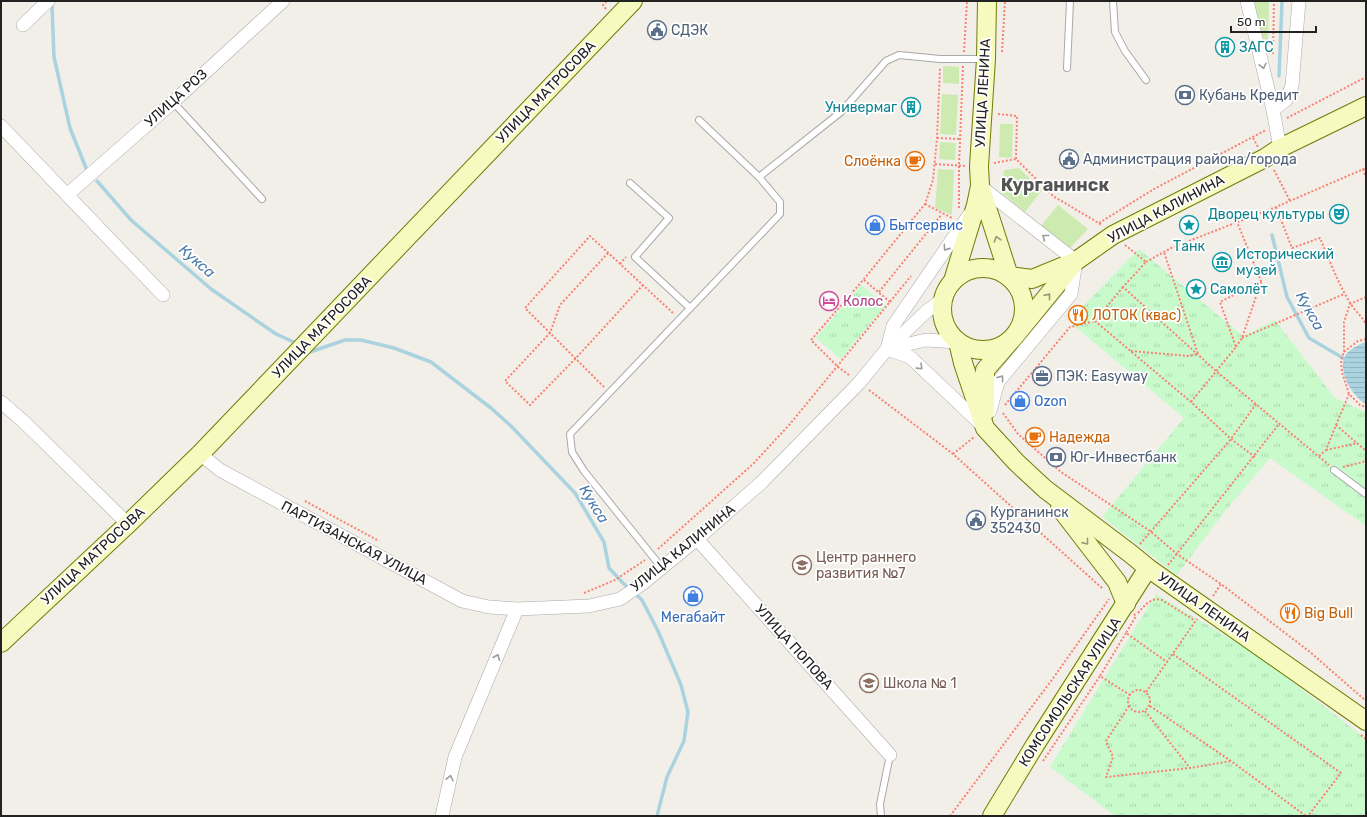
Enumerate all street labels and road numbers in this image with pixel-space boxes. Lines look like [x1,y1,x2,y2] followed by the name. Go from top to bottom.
[493,37,600,147] street label: УЛИЦА МАТРОСОВА
[972,37,994,148] street label: УЛИЦА ЛЕНИНА
[141,65,211,131] street label: УЛИЦА РОЗ
[1105,171,1228,247] street label: УЛИЦА КАЛИНИНА
[269,272,376,382] street label: УЛИЦА МАТРОСОВА
[278,497,430,589] street label: ПАРТИЗАНСКАЯ УЛИЦА
[627,500,739,595] street label: УЛИЦА КАЛИНИНА
[38,503,149,609] street label: УЛИЦА МАТРОСОВА
[1154,569,1254,646] street label: УЛИЦА ЛЕНИНА
[751,601,837,694] street label: УЛИЦА ПОПОВА
[1015,614,1125,770] street label: КОМСОМОЛЬСКАЯ УЛИЦА

